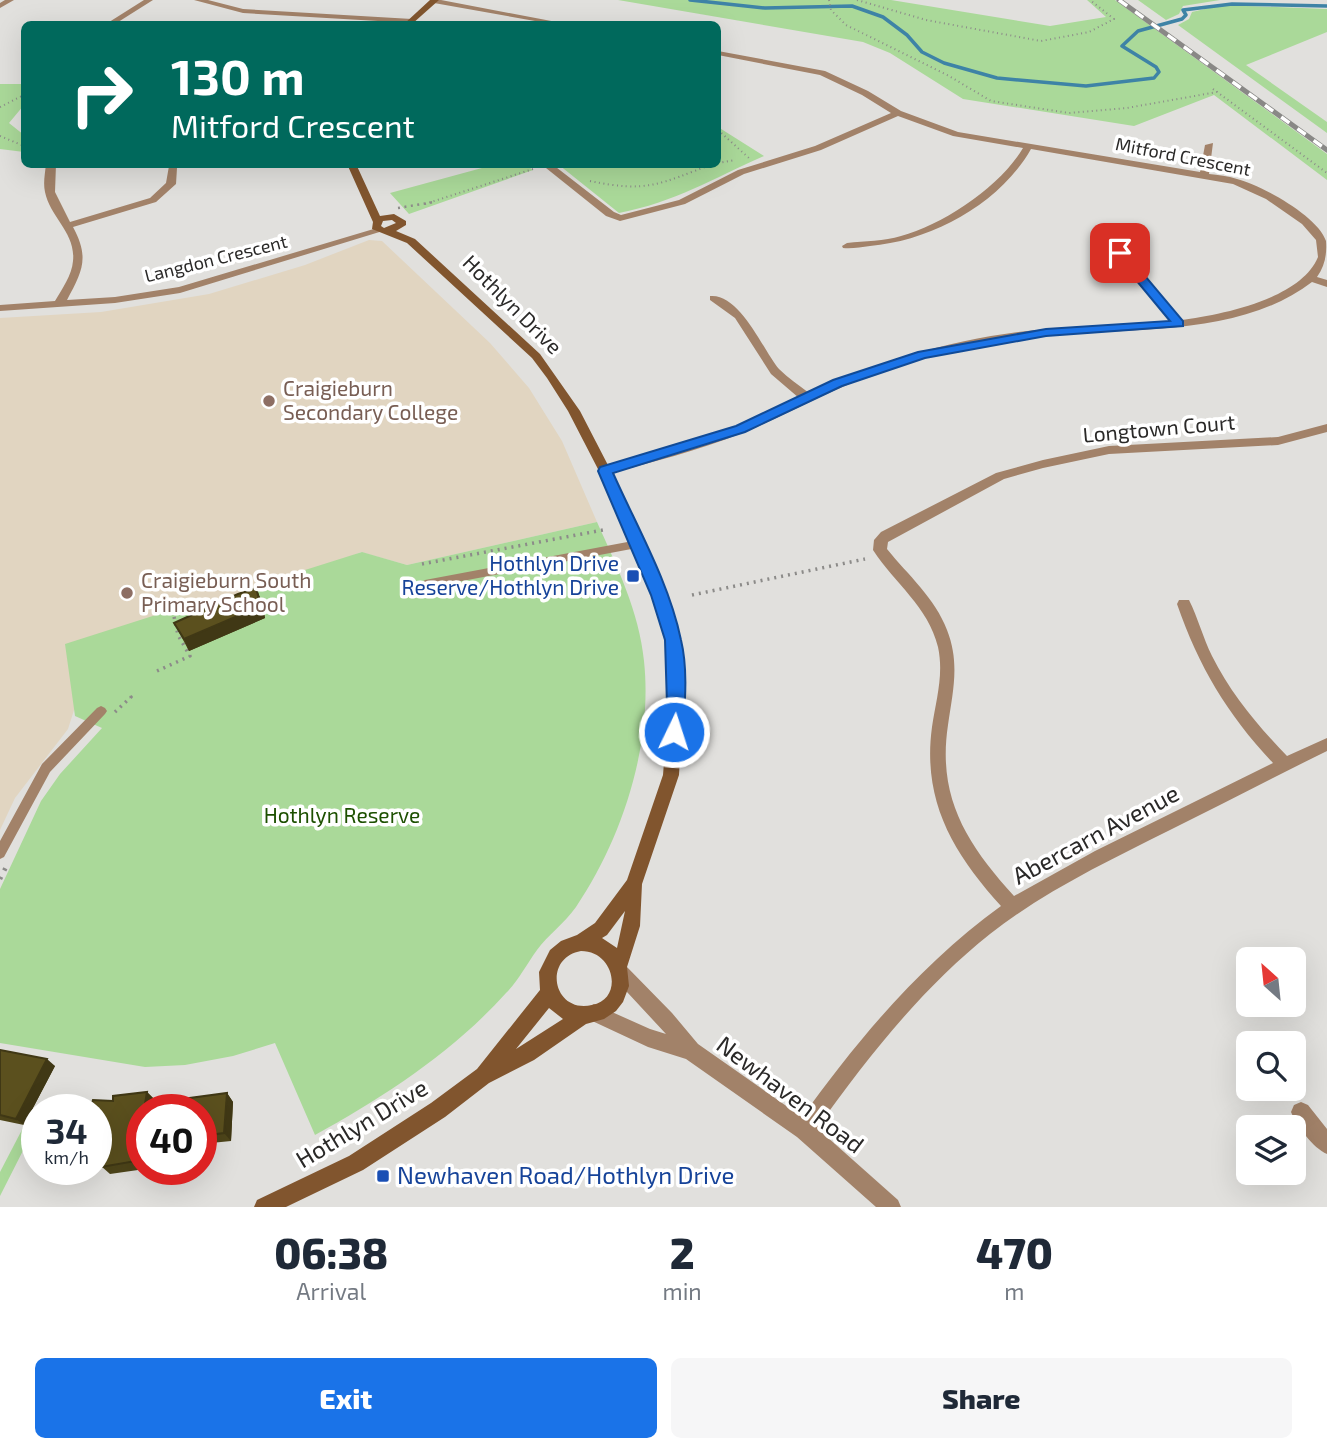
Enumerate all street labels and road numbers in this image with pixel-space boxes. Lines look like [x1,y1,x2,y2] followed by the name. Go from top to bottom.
[1114,132,1253,180] street label: Mitford Crescent
[142,230,290,286] street label: Langdon Crescent
[458,249,568,359] street label: Hothlyn Drive
[1082,408,1236,447] street label: Longtown Court
[1007,778,1184,890] street label: Abercarn Avenue
[712,1029,870,1159] street label: Newhaven Road
[290,1072,432,1173] street label: Hothlyn Drive

